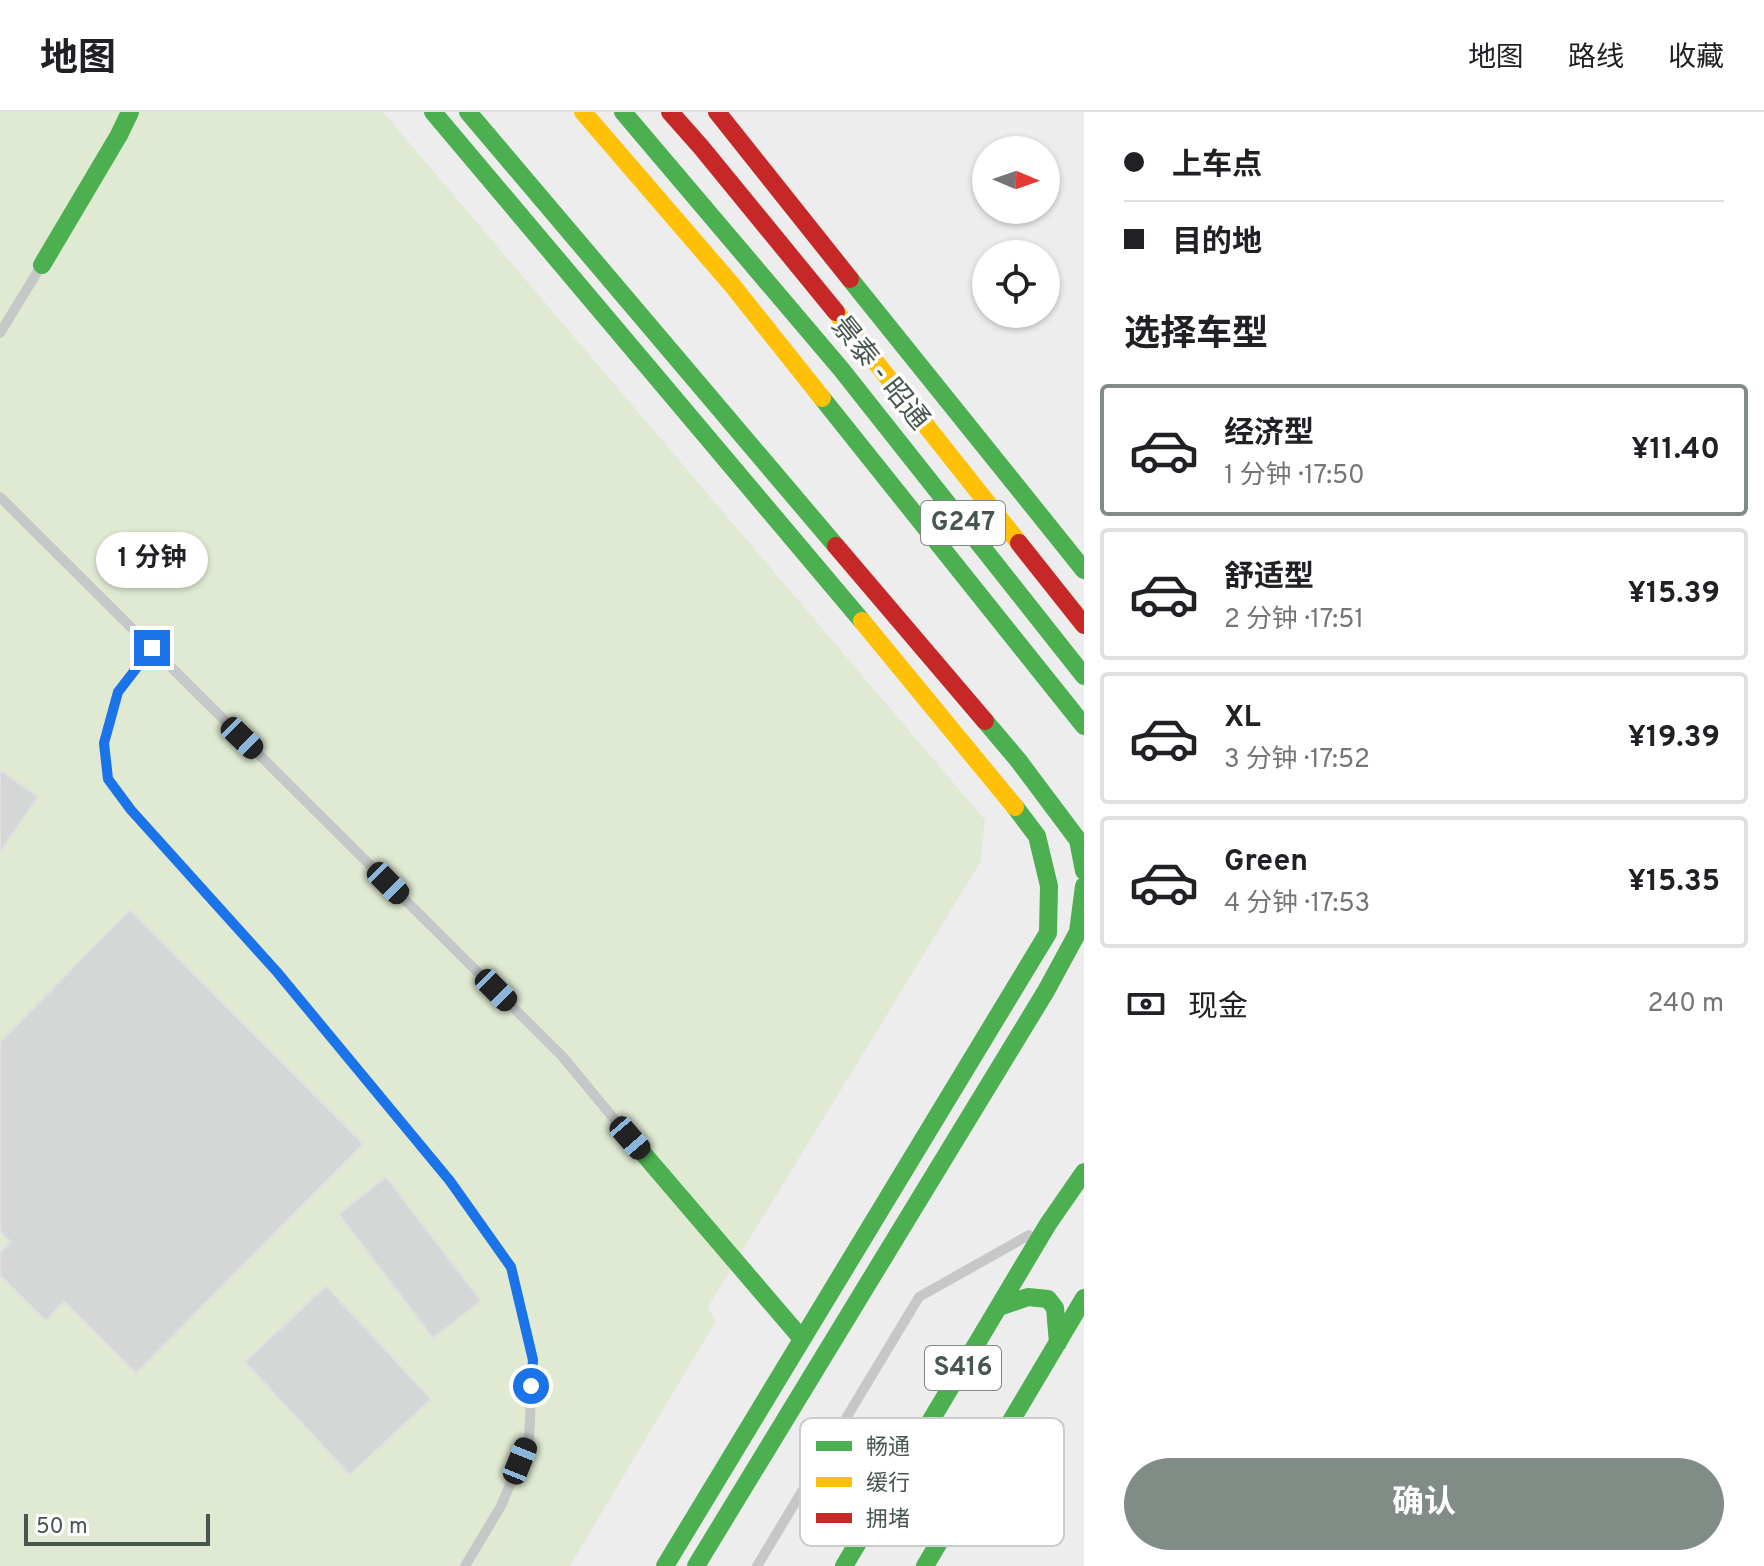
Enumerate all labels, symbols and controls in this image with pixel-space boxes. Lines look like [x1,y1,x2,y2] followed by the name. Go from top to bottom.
[40,36,116,85] text: 地图
[1468,41,1524,77] text: 地图
[1568,41,1624,77] text: 路线
[1668,41,1724,77] text: 收藏
[972,136,1060,224] north arrow
[972,136,1060,328] map controls
[1172,148,1262,185] text: 上车点
[1172,225,1262,262] text: 目的地
[972,240,1060,328] button: locate
[822,310,936,438] street label: 景泰 - 昭通
[1124,313,1268,359] text: 选择车型
[1128,414,1200,486] icon: car
[1224,416,1314,453] text: 经济型
[1631,432,1720,469] text: ¥11.40
[1224,460,1365,493] text: 1 分钟 · 17:50
[921,501,1005,545] road number: G247
[96,532,208,588] callout: 1 分钟
[118,543,186,576] text: 1 分钟
[1128,558,1200,630] icon: car
[1224,560,1314,597] text: 舒适型
[1628,576,1720,613] text: ¥15.39
[1224,604,1364,637] text: 2 分钟 · 17:51
[134,630,170,666] route end
[1224,700,1261,737] text: XL
[1128,702,1200,774] icon: car
[216,713,268,763] car
[1628,720,1720,757] text: ¥19.39
[1224,744,1370,777] text: 3 分钟 · 17:52
[1224,844,1308,881] text: Green
[1128,846,1200,918] icon: car
[363,858,413,908] car
[1628,864,1720,901] text: ¥15.35
[1224,888,1370,921] text: 4 分钟 · 17:53
[471,965,521,1015] car
[1124,982,1168,1026] icon: cash
[1647,988,1724,1021] text: 240 m
[1188,990,1248,1027] text: 现金
[605,1112,655,1164] car
[925,1346,1001,1390] road number: S416
[513,1368,549,1404] route start
[800,1418,1064,1546] legend
[500,1434,540,1488] car
[866,1435,910,1462] text: 畅通
[1124,1458,1724,1550] button: 确认
[866,1471,910,1498] text: 缓行
[866,1507,910,1534] text: 拥堵
[24,1510,210,1546] scale bar
[36,1514,88,1541] text: 50 m

